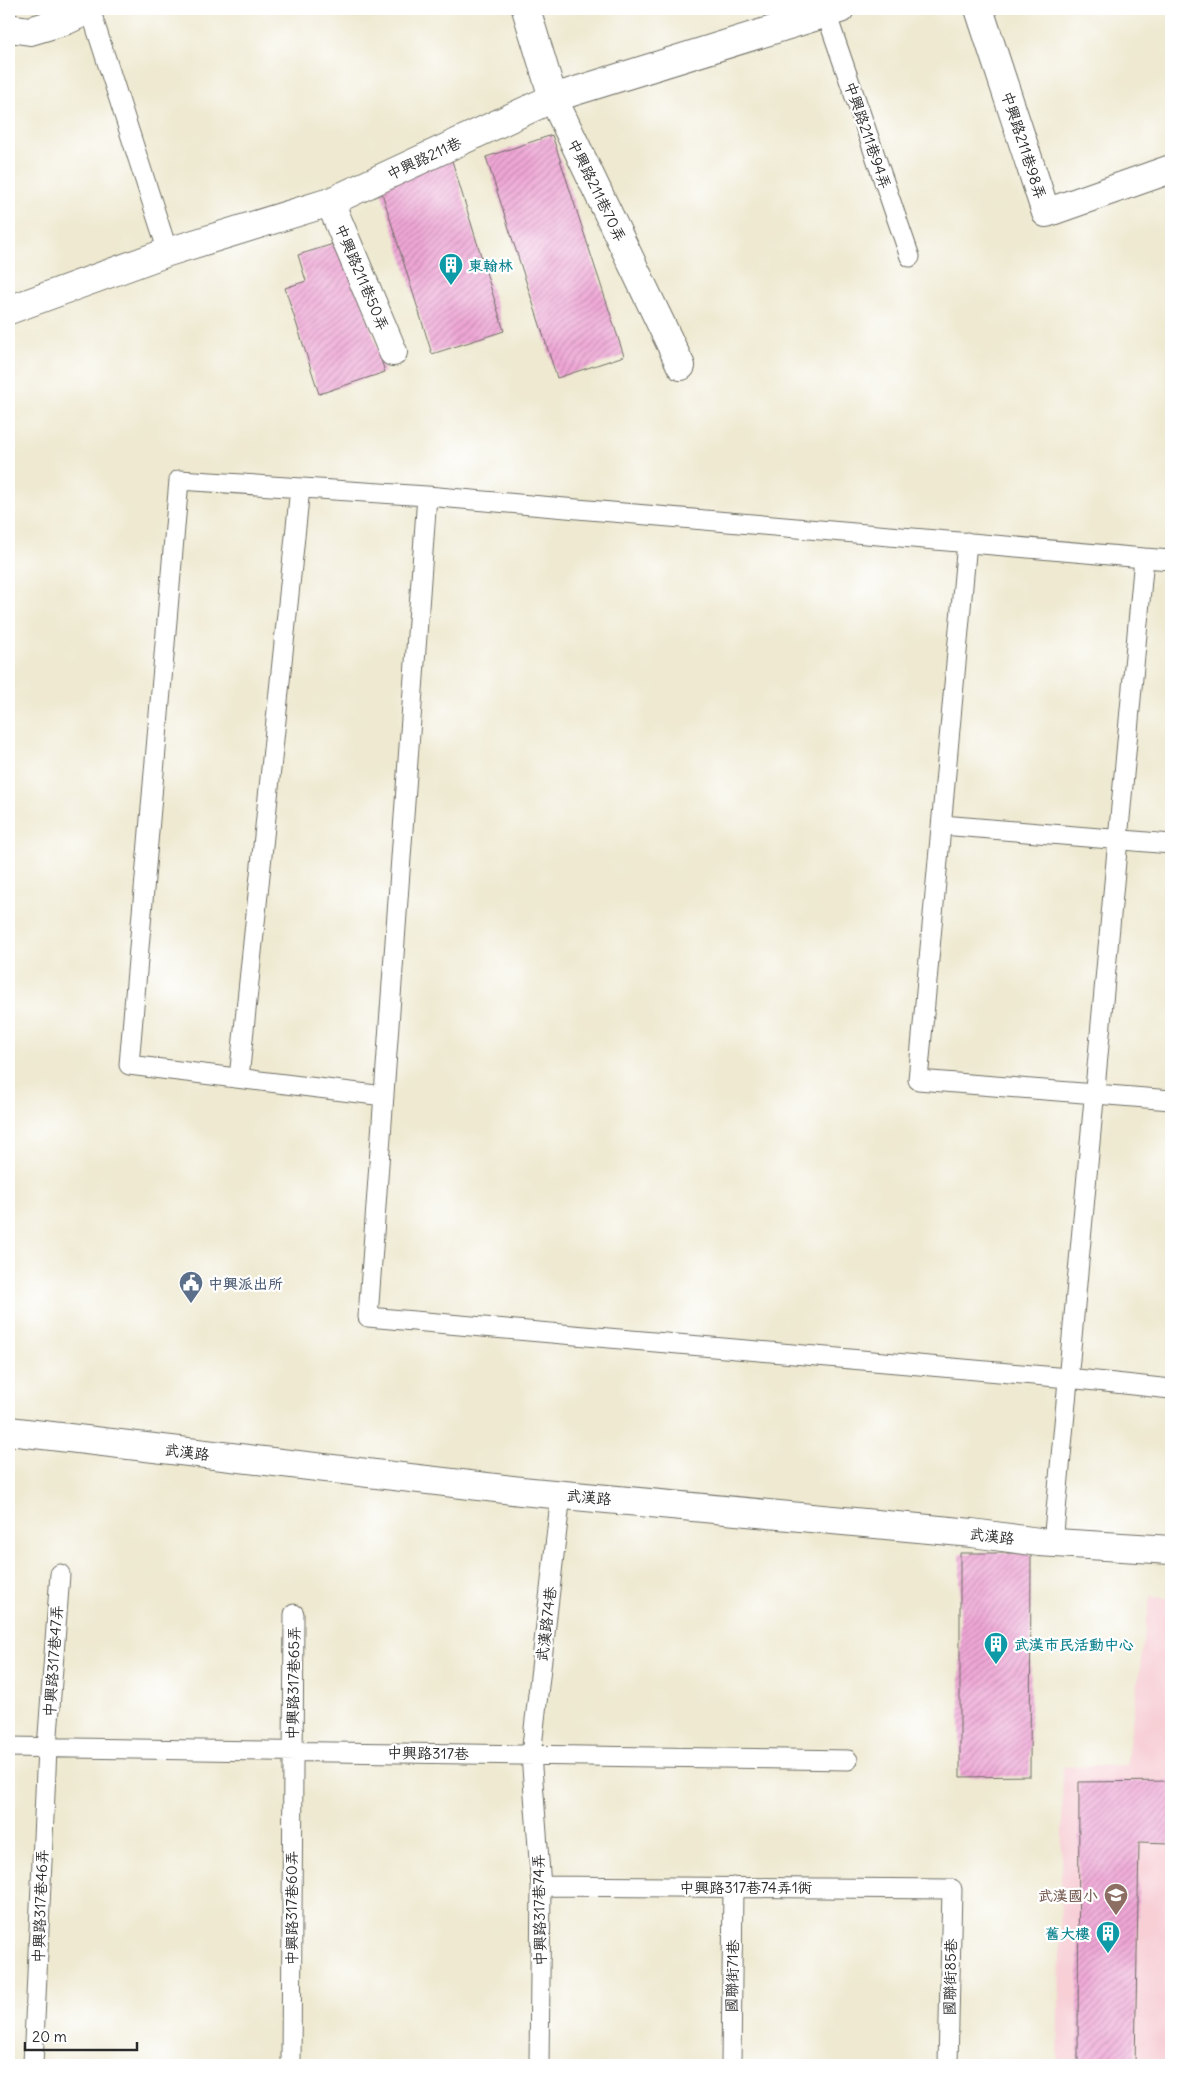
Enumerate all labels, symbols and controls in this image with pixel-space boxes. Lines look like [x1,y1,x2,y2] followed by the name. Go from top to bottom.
[841,79,895,191] street label: 中興路211巷94弄
[998,89,1050,201] street label: 中興路211巷98弄
[384,132,464,184] street label: 中興路211巷
[564,135,630,245] street label: 中興路211巷70弄
[331,221,393,333] street label: 中興路211巷50弄
[438,252,464,286] building icon: 東翰林
[468,256,513,275] place label: 東翰林
[178,1270,204,1304] public building icon: 中興派出所
[208,1274,283,1293] place label: 中興派出所
[164,1440,210,1464] street label: 武漢路
[566,1486,612,1508] street label: 武漢路
[969,1524,1015,1548] street label: 武漢路
[532,1585,560,1663] street label: 武漢路74巷
[40,1604,66,1718] street label: 中興路317巷47弄
[283,1626,303,1740] street label: 中興路317巷65弄
[983,1631,1009,1665] building icon: 武漢市民活動中心
[1014,1635,1134,1654] place label: 武漢市民活動中心
[387,1743,469,1763] street label: 中興路317巷
[29,1849,51,1963] street label: 中興路317巷46弄
[282,1850,301,1966] street label: 中興路317巷60弄
[529,1854,549,1966] street label: 中興路317巷74弄
[679,1878,813,1897] street label: 中興路317巷74弄1衖
[1103,1882,1129,1916] school or university icon: 武漢國小
[1038,1886,1098,1905] place label: 武漢國小
[1095,1920,1121,1954] building icon: 舊大樓
[1045,1924,1090,1943] place label: 舊大樓
[940,1938,960,2016] street label: 國聯街85巷
[722,1939,742,2013] street label: 國聯街71巷
[25,2019,138,2051] scale bar
[32,2027,67,2046] text: 20 m

